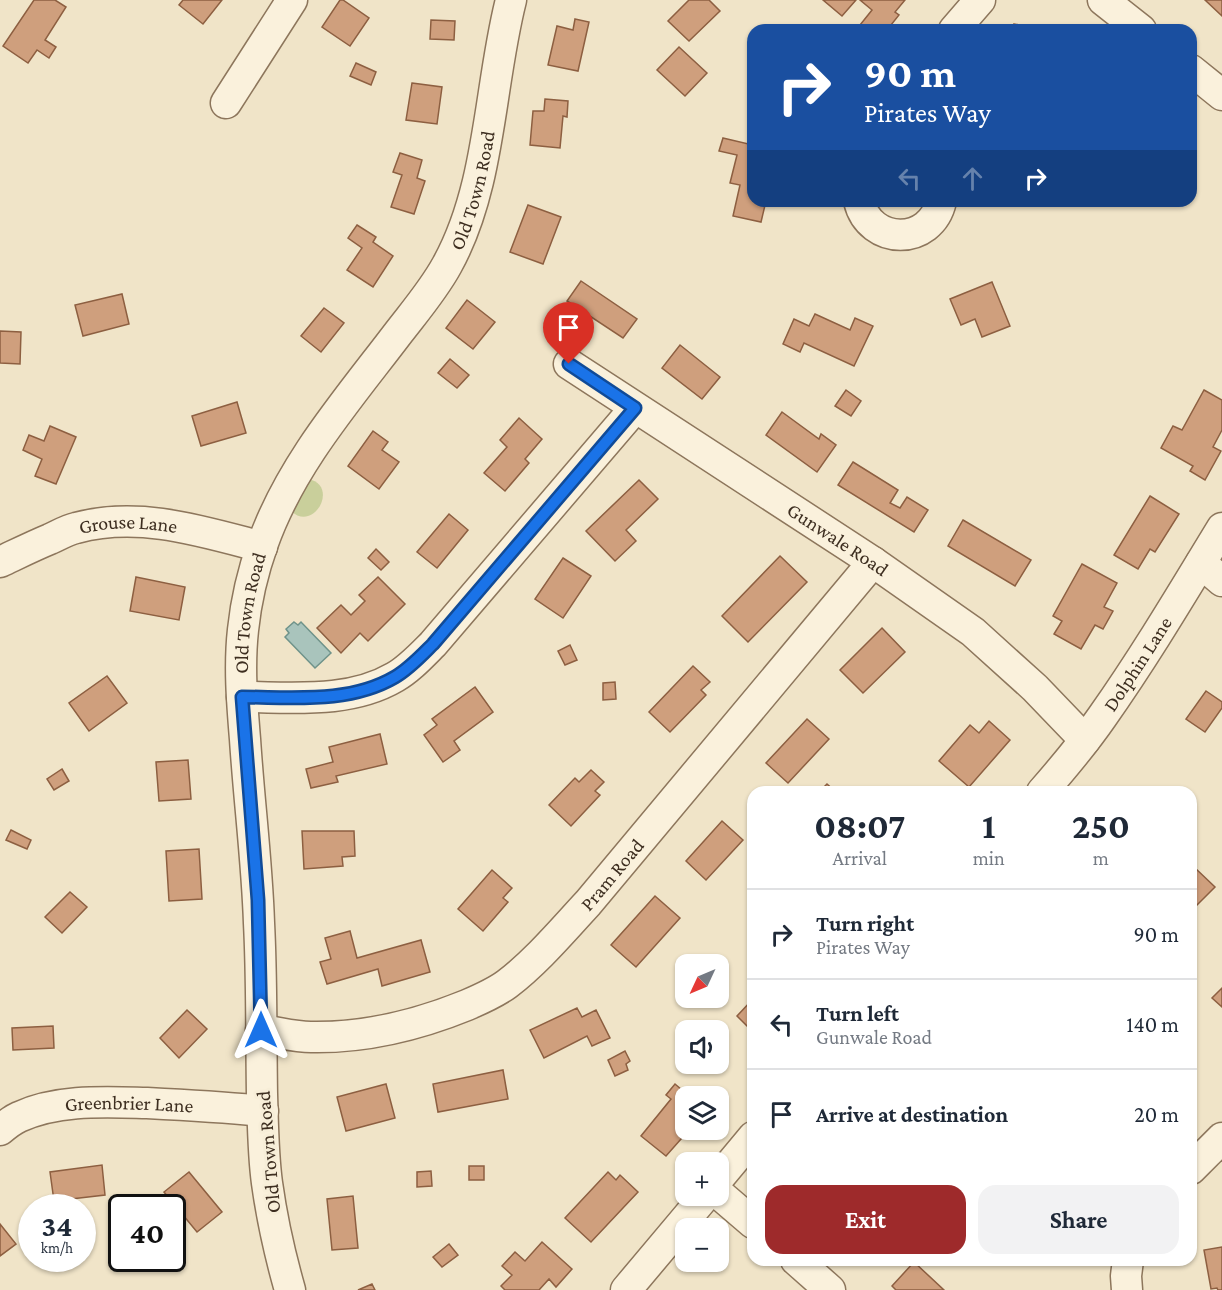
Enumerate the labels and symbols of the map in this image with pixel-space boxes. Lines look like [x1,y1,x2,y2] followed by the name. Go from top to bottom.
[445,129,499,253] street label: Old Town Road
[543,302,594,364] pin
[783,498,893,581] street label: Gunwale Road
[77,510,179,538] street label: Grouse Lane
[230,549,270,674] street label: Old Town Road
[1099,612,1176,715] street label: Dolphin Lane
[576,834,648,915] street label: Pram Road
[675,954,729,1008] north arrow
[229,998,293,1062] position arrow
[252,1089,284,1214] street label: Old Town Road
[64,1091,194,1117] street label: Greenbrier Lane
[108,1194,186,1272] speed limit sign: 40

